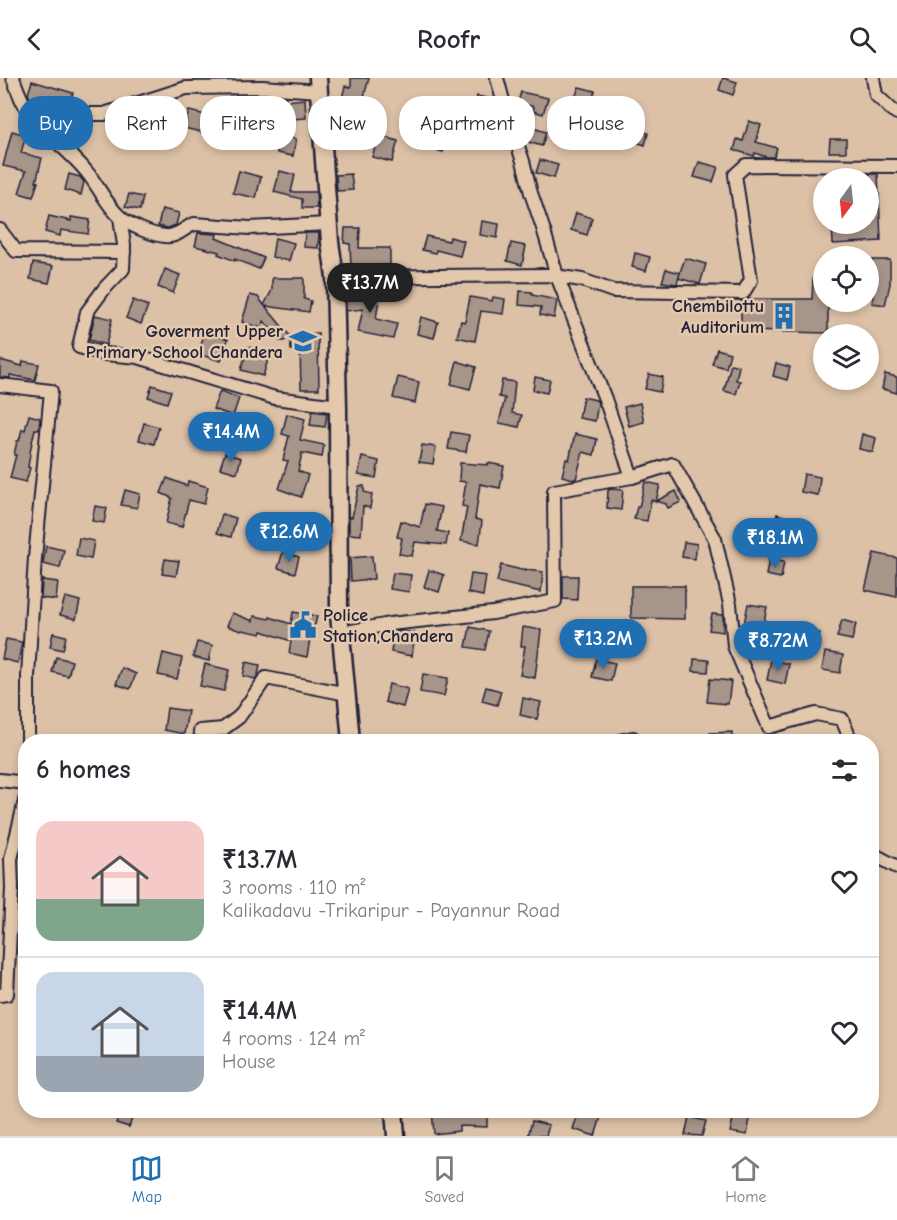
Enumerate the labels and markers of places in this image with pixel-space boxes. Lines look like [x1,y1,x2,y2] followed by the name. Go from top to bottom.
[321,263,419,314] pin: ₹13.7M
[672,296,764,338] place label: Chembilottu Auditorium
[769,301,799,331] building icon: Chembilottu Auditorium
[86,321,284,363] place label: Goverment Upper Primary School Chandera
[288,326,318,356] school or university icon: Goverment Upper Primary School Chandera
[182,412,280,463] pin: ₹14.4M
[240,512,338,563] pin: ₹12.6M
[726,518,824,569] pin: ₹18.1M
[323,605,454,647] place label: Police Station,Chandera
[288,610,318,640] public building icon: Police Station,Chandera
[554,619,652,670] pin: ₹13.2M
[729,621,827,672] pin: ₹8.72M

